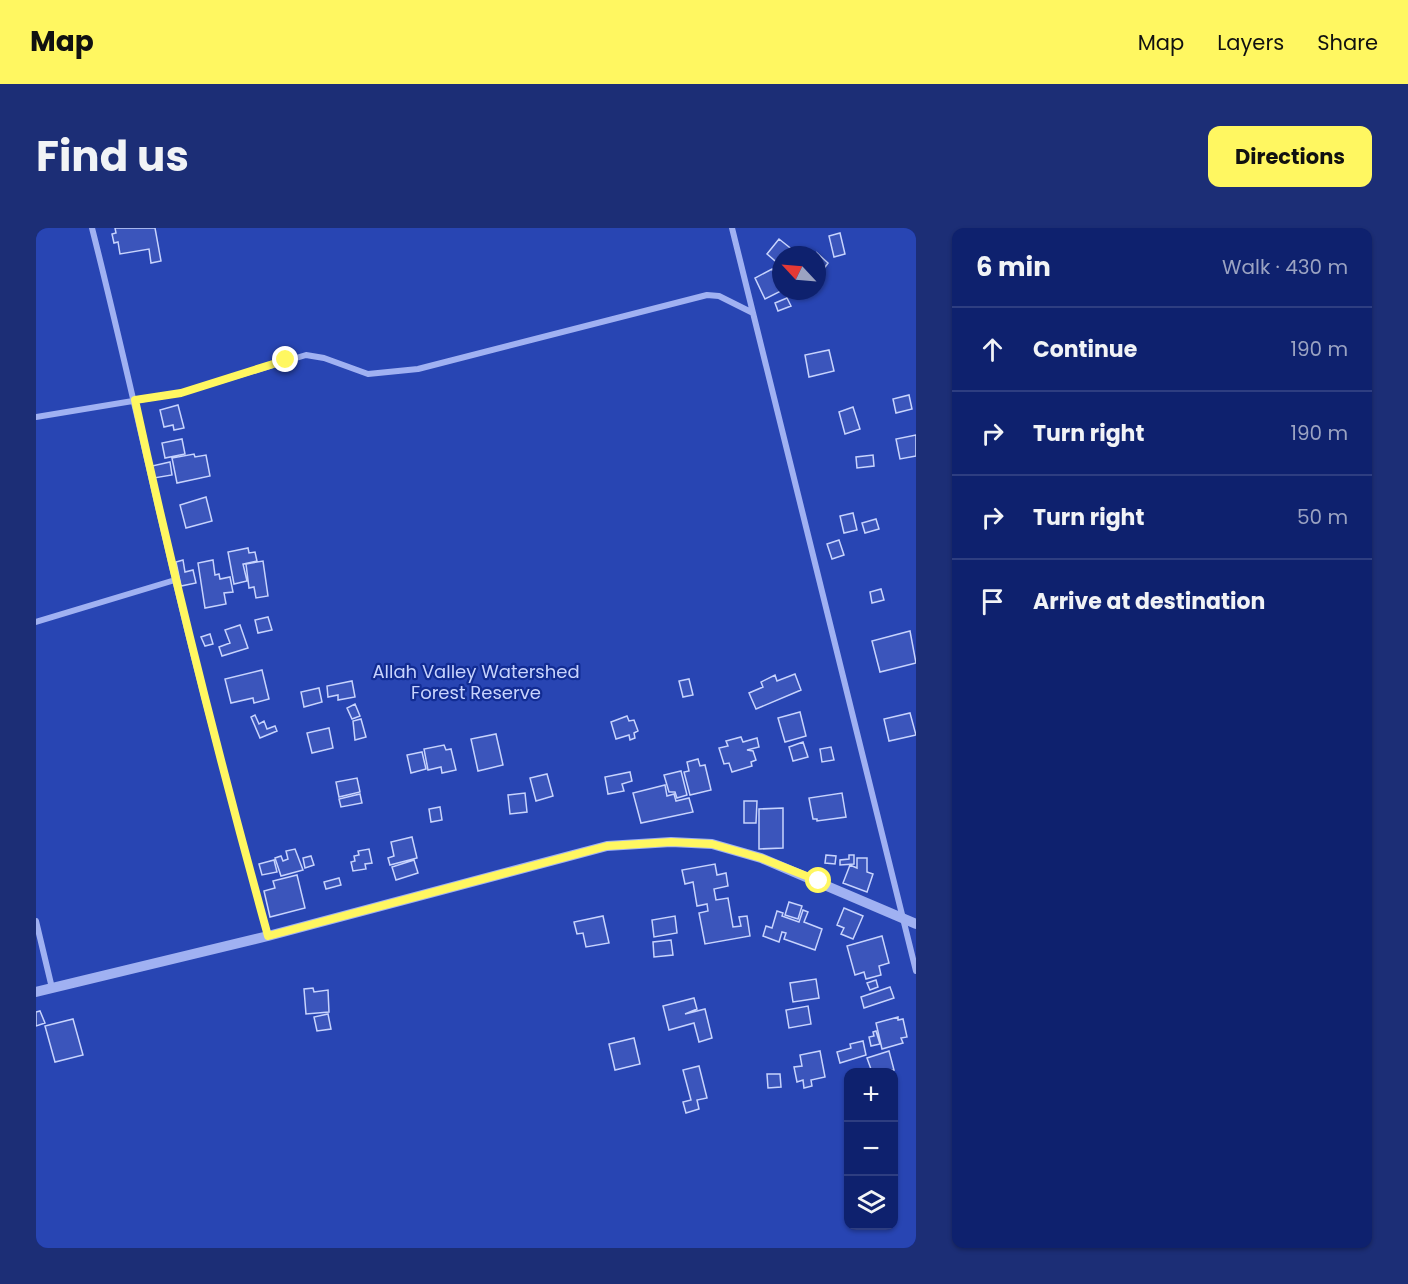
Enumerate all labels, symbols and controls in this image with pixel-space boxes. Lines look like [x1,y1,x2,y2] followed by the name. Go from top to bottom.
[30,22,94,61] text: Map
[1138,28,1184,57] text: Map
[1217,28,1284,57] text: Layers
[1317,28,1378,57] text: Share
[1208,126,1372,187] button: Directions
[36,127,189,186] text: Find us
[772,246,826,300] north arrow
[976,249,1051,285] text: 6 min
[1222,253,1348,281] text: Walk · 430 m
[976,333,1009,366] icon: ahead
[1033,334,1137,365] text: Continue
[1291,335,1348,363] text: 190 m
[272,346,298,372] route end
[976,417,1009,450] icon: right
[1033,418,1144,449] text: Turn right
[1291,419,1348,447] text: 190 m
[976,501,1009,534] icon: right
[1033,502,1144,533] text: Turn right
[1297,503,1348,531] text: 50 m
[976,585,1009,618] icon: arrive
[1033,586,1265,617] text: Arrive at destination
[372,659,580,705] park label: Allah Valley Watershed Forest Reserve
[805,867,831,893] route start
[844,1068,898,1230] map controls
[844,1068,898,1122] button: +
[844,1122,898,1176] button: −
[844,1176,898,1230] button: layers

